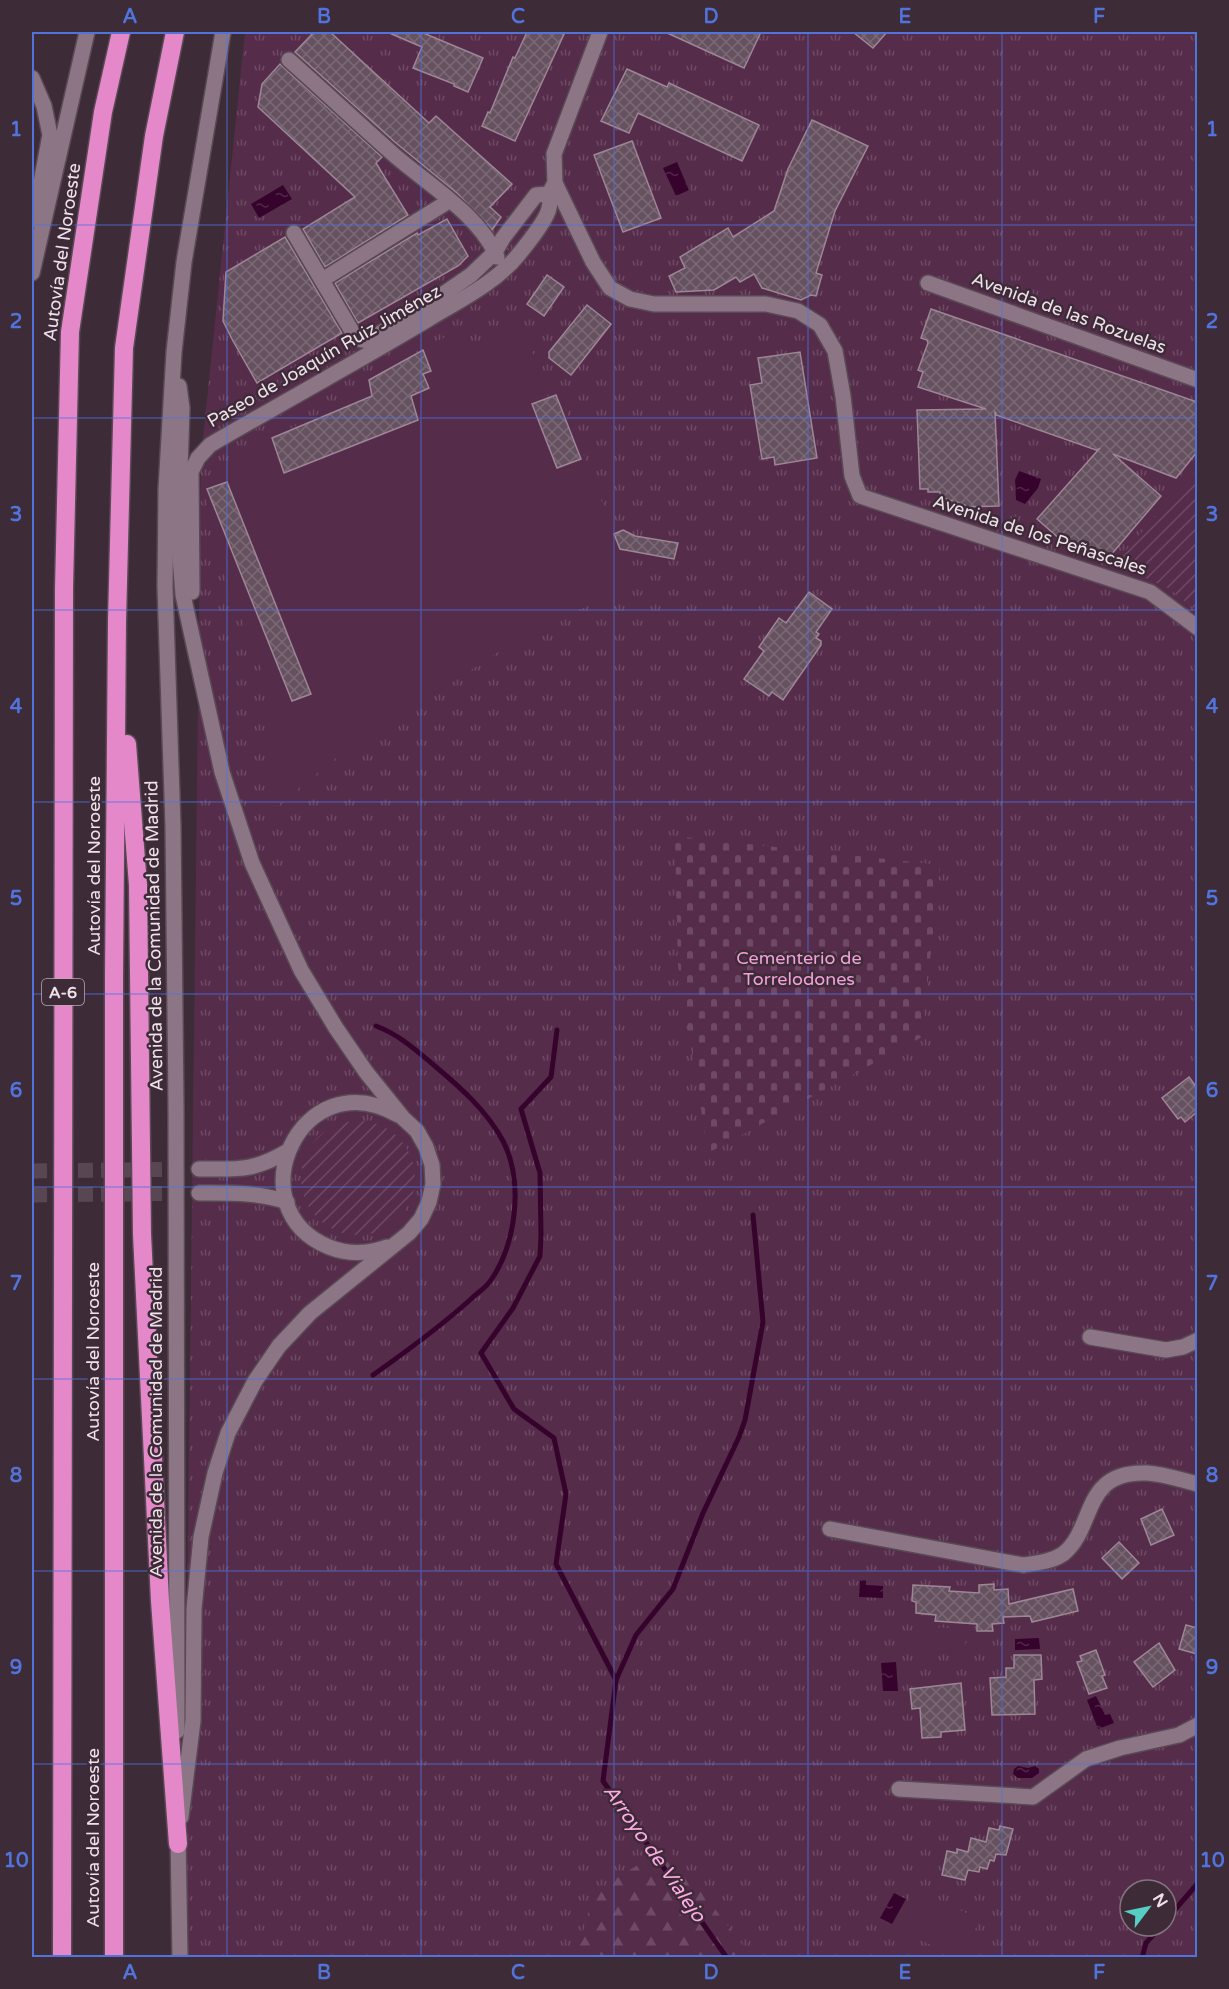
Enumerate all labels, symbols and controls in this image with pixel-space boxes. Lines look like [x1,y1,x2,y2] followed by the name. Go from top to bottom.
[123,5,138,29] text: A
[317,5,331,29] text: B
[511,5,525,29] text: C
[703,5,719,29] text: D
[899,5,912,29] text: E
[1093,5,1105,29] text: F
[10,118,22,142] text: 1
[1206,118,1218,142] text: 1
[39,162,85,342] street label: Autovía del Noroeste
[969,268,1169,358] street label: Avenida de las Rozuelas
[203,280,445,432] street label: Paseo de Joaquín Ruiz Jiménez
[10,310,22,334] text: 2
[1206,310,1218,334] text: 2
[930,490,1150,580] street label: Avenida de los Peñascales
[10,503,22,527] text: 3
[1206,503,1218,527] text: 3
[10,695,23,719] text: 4
[1206,695,1219,719] text: 4
[83,776,105,956] street label: Autovía del Noroeste
[140,780,168,1092] street label: Avenida de la Comunidad de Madrid
[10,887,22,911] text: 5
[1206,887,1218,911] text: 5
[736,947,862,990] park label: Cementerio de Torrelodones
[42,979,84,1005] road number: A-6
[10,1079,22,1103] text: 6
[1206,1079,1218,1103] text: 6
[82,1262,104,1442] street label: Autovía del Noroeste
[145,1267,167,1577] street label: Avenida de la Comunidad de Madrid
[10,1272,22,1296] text: 7
[1206,1272,1218,1296] text: 7
[10,1464,22,1488] text: 8
[1206,1464,1218,1488] text: 8
[10,1656,22,1680] text: 9
[1206,1656,1218,1680] text: 9
[82,1748,104,1928] street label: Autovía del Noroeste
[598,1780,711,1928] water label: Arroyo de Vialejo
[3,1849,29,1873] text: 10
[1199,1849,1225,1873] text: 10
[1118,1878,1178,1938] north arrow
[1148,1890,1172,1911] text: N
[123,1961,138,1985] text: A
[317,1961,331,1985] text: B
[511,1961,525,1985] text: C
[703,1961,719,1985] text: D
[899,1961,912,1985] text: E
[1093,1961,1105,1985] text: F

